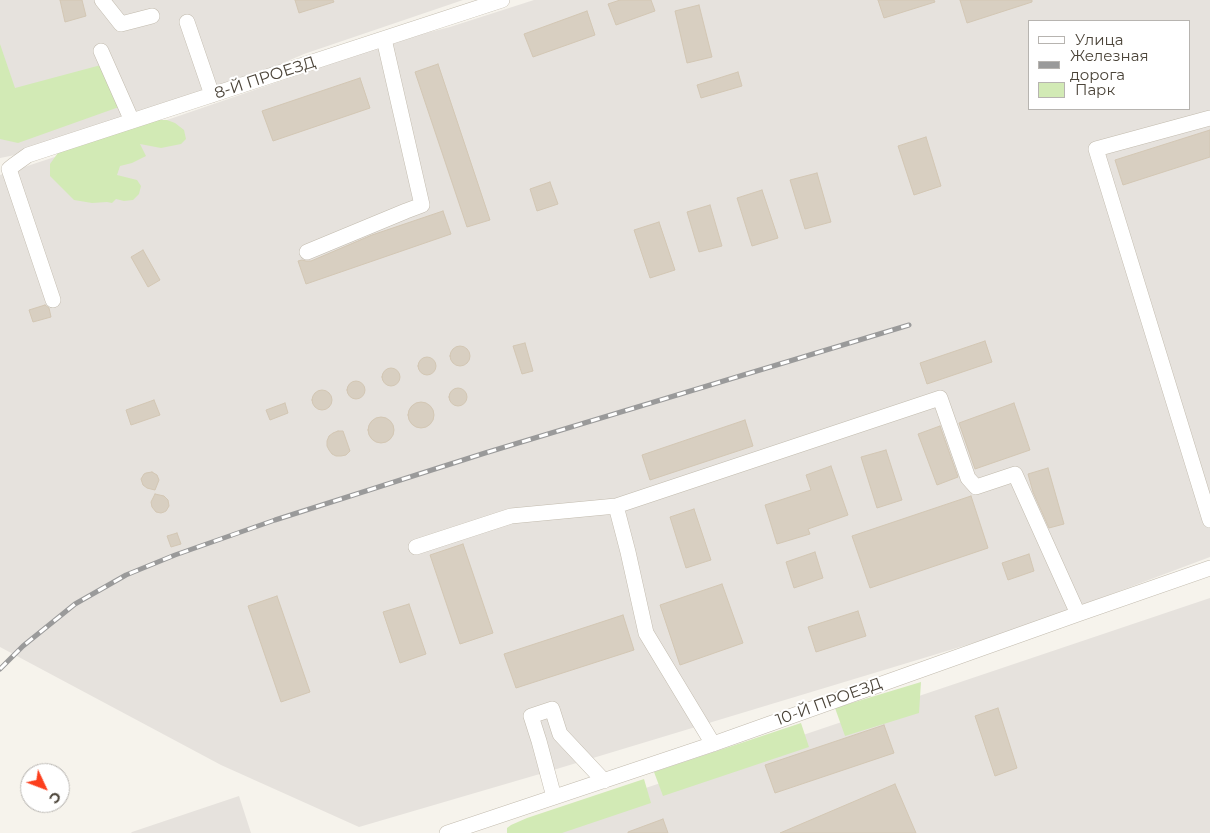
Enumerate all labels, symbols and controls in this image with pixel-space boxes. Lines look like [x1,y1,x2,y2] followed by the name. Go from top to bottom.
[1028,20,1190,110] legend
[1075,30,1123,49] text: Улица
[1070,46,1149,84] text: Железная дорога
[212,53,318,103] street label: 8-Й ПРОЕЗД
[1075,80,1115,99] text: Парк
[773,674,885,730] street label: 10-Й ПРОЕЗД
[20,763,70,813] north arrow
[45,788,65,807] text: С

